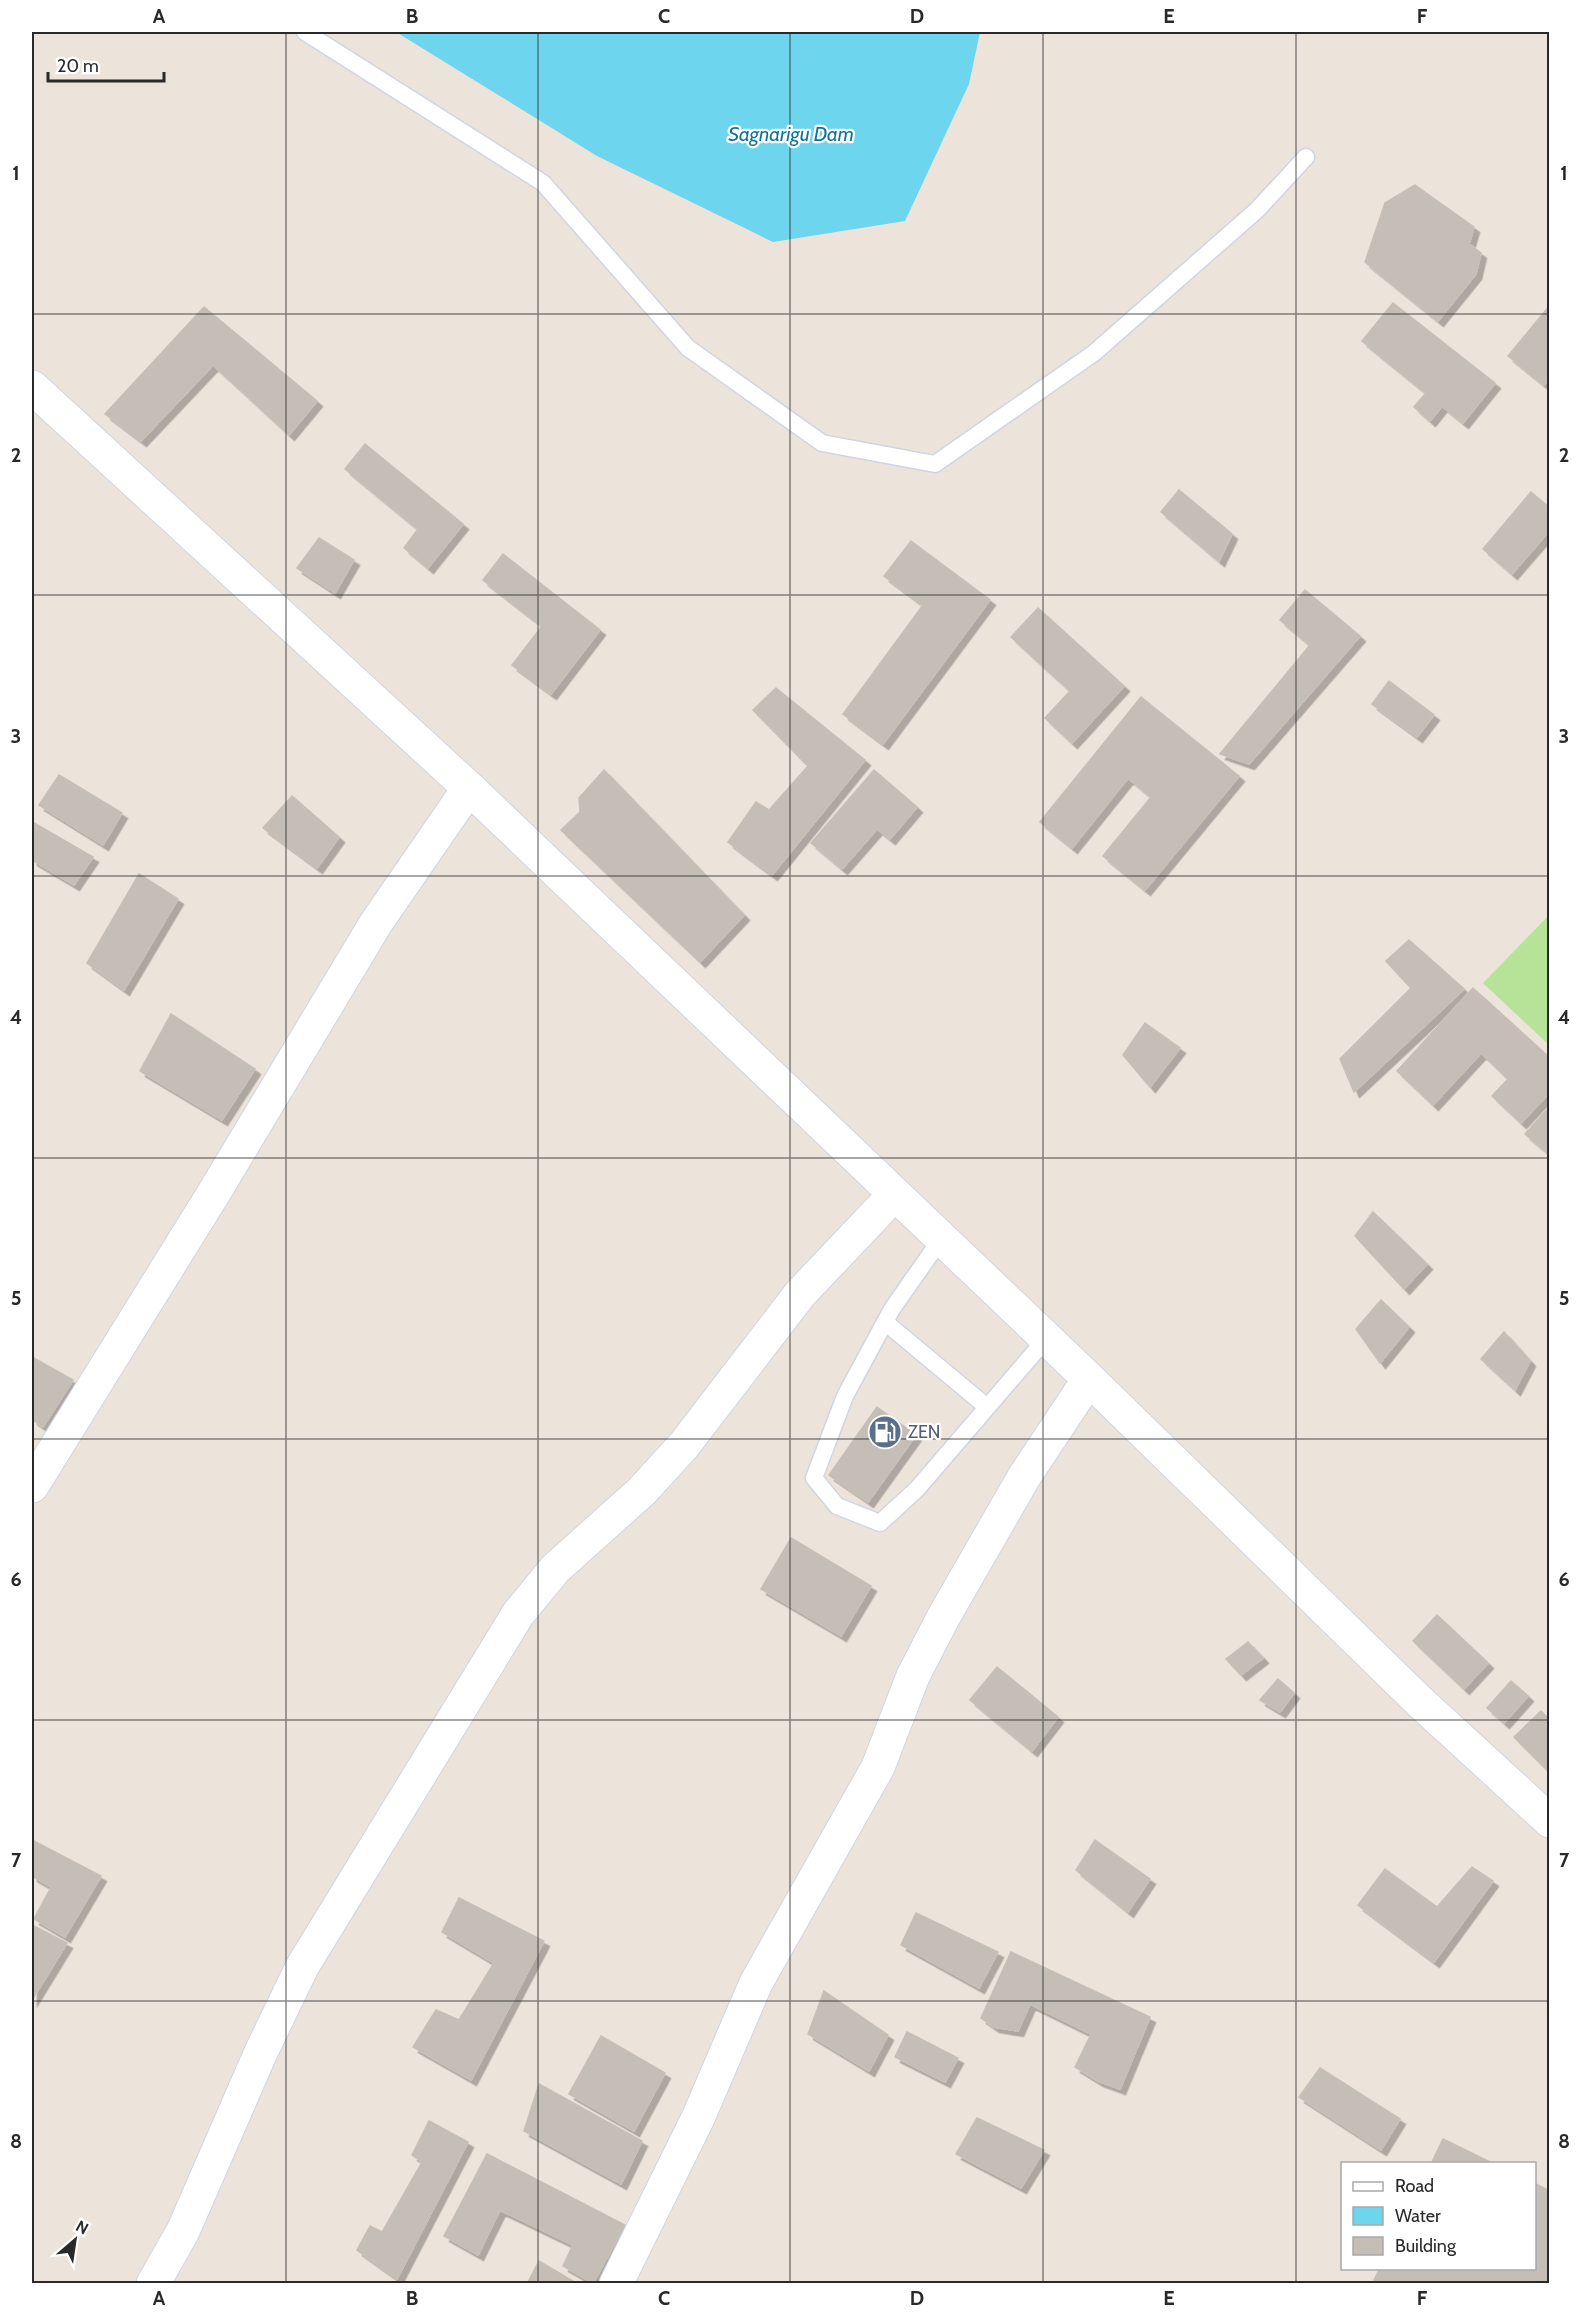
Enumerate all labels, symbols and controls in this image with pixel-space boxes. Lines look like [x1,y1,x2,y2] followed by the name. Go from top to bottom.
[153,4,166,28] text: A
[406,4,418,28] text: B
[658,4,670,28] text: C
[910,4,924,28] text: D
[1163,4,1175,28] text: E
[1417,4,1428,28] text: F
[48,45,164,83] scale bar
[57,55,99,77] text: 20 m
[728,122,854,146] water label: Sagnarigu Dam
[12,161,20,185] text: 1
[1560,161,1568,185] text: 1
[11,443,21,467] text: 2
[1559,443,1569,467] text: 2
[11,724,21,748] text: 3
[1559,724,1569,748] text: 3
[10,1005,22,1029] text: 4
[1558,1005,1570,1029] text: 4
[11,1286,21,1310] text: 5
[1559,1286,1569,1310] text: 5
[867,1414,903,1450] fuel station icon: ZEN
[908,1421,941,1443] place label: ZEN
[10,1567,22,1591] text: 6
[1558,1567,1570,1591] text: 6
[11,1848,22,1872] text: 7
[1559,1848,1570,1872] text: 7
[10,2129,22,2153] text: 8
[1558,2129,1570,2153] text: 8
[1341,2162,1536,2270] legend
[1395,2175,1434,2197] text: Road
[1395,2205,1441,2227] text: Water
[45,2210,105,2270] north arrow
[72,2216,92,2238] text: N
[1395,2235,1457,2257] text: Building
[153,2286,166,2310] text: A
[406,2286,418,2310] text: B
[658,2286,670,2310] text: C
[910,2286,924,2310] text: D
[1163,2286,1175,2310] text: E
[1417,2286,1428,2310] text: F

